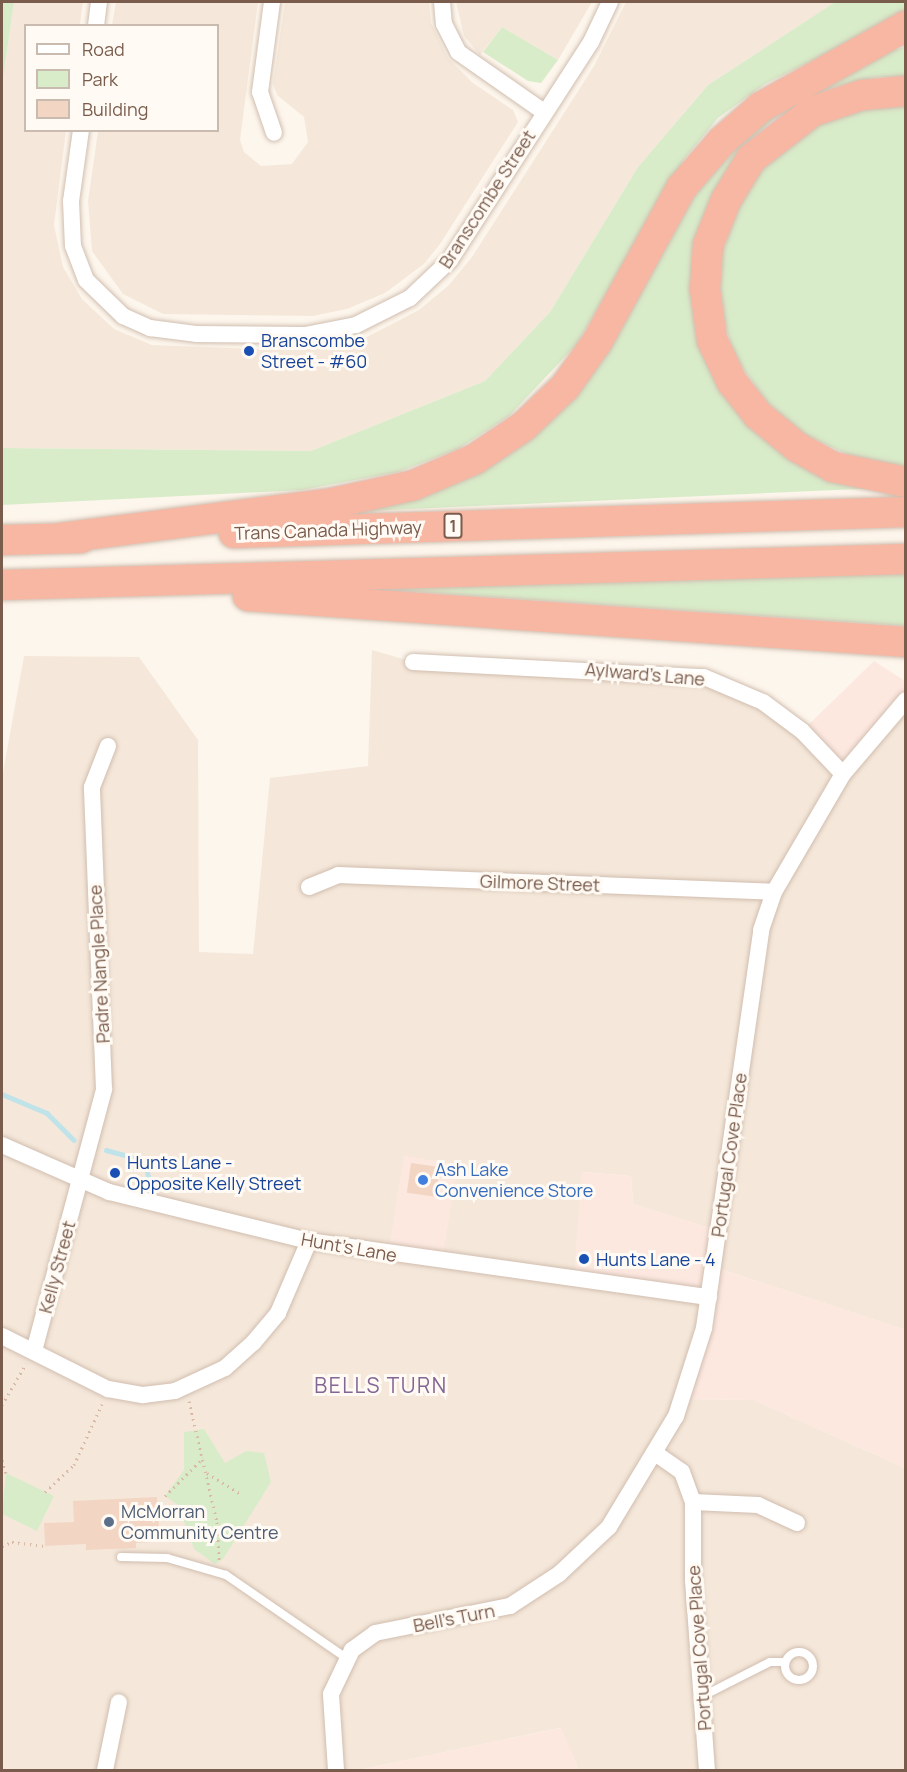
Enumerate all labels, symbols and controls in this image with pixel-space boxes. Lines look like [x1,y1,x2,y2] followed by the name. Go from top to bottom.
[24,24,219,132] legend
[82,37,125,61] text: Road
[82,67,118,91] text: Park
[82,97,148,121] text: Building
[434,126,540,272] street label: Branscombe Street
[261,330,367,372] place label: Branscombe Street - #60
[242,344,256,358] marker: Branscombe Street - #60
[442,513,464,539] road number: 1
[234,516,422,544] street label: Trans Canada Highway
[584,658,706,690] street label: Aylward's Lane
[480,870,600,896] street label: Gilmore Street
[84,884,114,1044] street label: Padre Nangle Place
[707,1071,751,1239] street label: Portugal Cove Place
[127,1152,301,1194] place label: Hunts Lane - Opposite Kelly Street
[435,1159,593,1202] place label: Ash Lake Convenience Store
[108,1166,122,1180] marker: Hunts Lane - Opposite Kelly Street
[416,1173,430,1187] marker: Ash Lake Convenience Store
[34,1218,80,1316] street label: Kelly Street
[300,1228,398,1266] street label: Hunt's Lane
[596,1248,716,1270] place label: Hunts Lane - 4
[577,1252,591,1266] marker: Hunts Lane - 4
[314,1372,448,1398] district label: BELLS TURN
[121,1501,279,1544] place label: McMorran Community Centre
[102,1515,116,1529] marker: McMorran Community Centre
[682,1565,716,1731] street label: Portugal Cove Place
[411,1600,497,1636] street label: Bell's Turn

